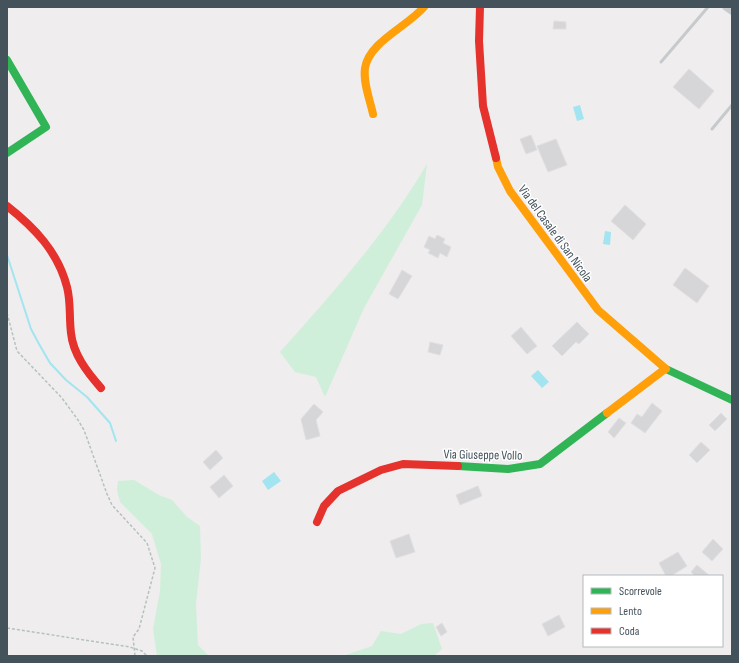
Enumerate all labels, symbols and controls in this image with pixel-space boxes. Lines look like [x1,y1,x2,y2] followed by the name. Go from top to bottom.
[515,182,596,285] street label: Via del Casale di San Nicola
[443,446,522,464] street label: Via Giuseppe Vollo
[583,575,723,647] legend
[619,584,662,599] text: Scorrevole
[619,604,642,619] text: Lento
[619,624,640,639] text: Coda

